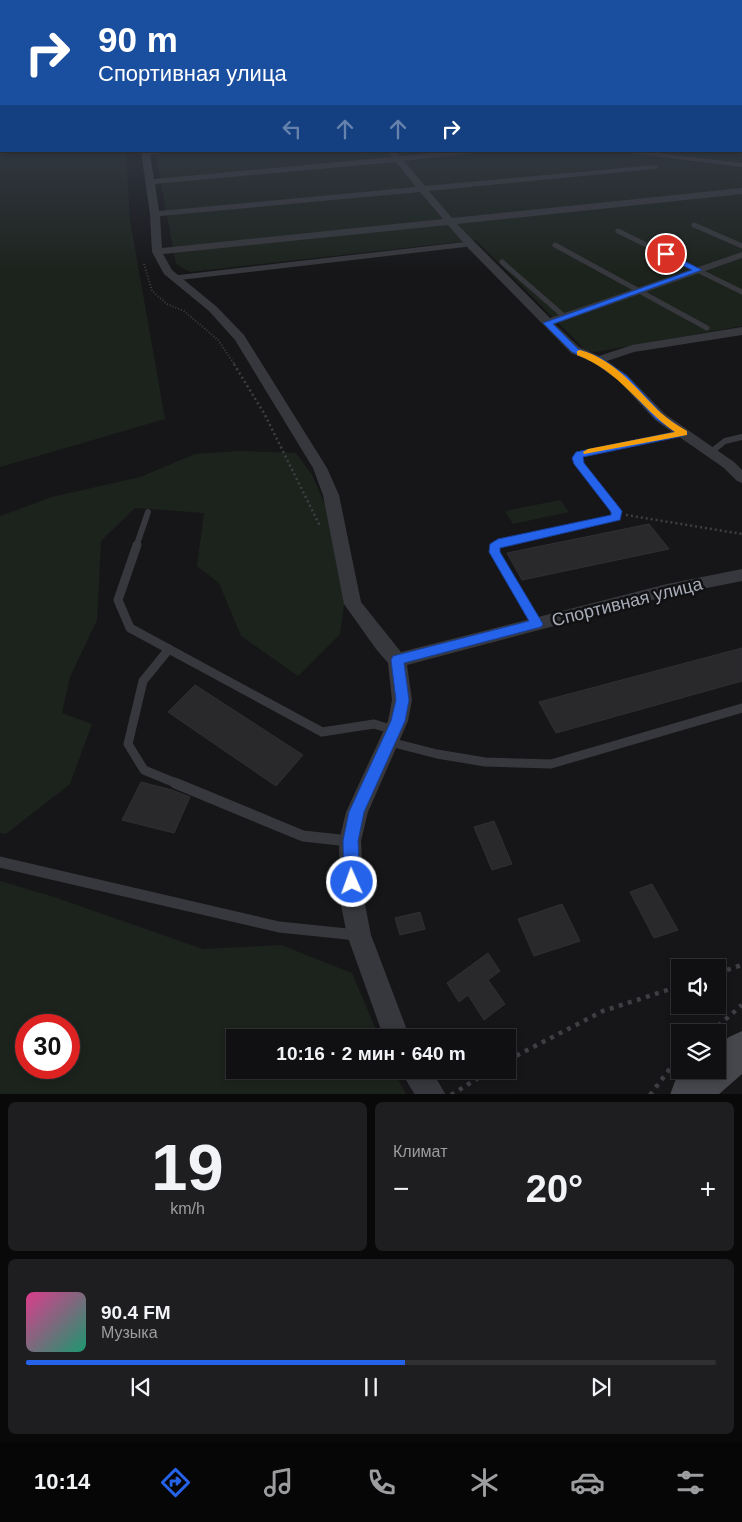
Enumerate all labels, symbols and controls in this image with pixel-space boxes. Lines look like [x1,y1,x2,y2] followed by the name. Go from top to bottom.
[15,20,80,85] icon: right
[98,20,178,59] text: 90 m
[98,61,287,86] text: Спортивная улица
[278,115,306,143] icon: left
[331,115,359,143] icon: ahead
[384,115,412,143] icon: ahead
[437,115,465,143] icon: right
[645,233,687,275] pin
[652,240,680,268] icon: arrive
[550,573,705,630] street label: Спортивная улица
[325,855,377,907] position arrow
[671,959,726,1079] map controls
[671,959,726,1014] button: sound
[15,1014,80,1079] speed limit sign: 30
[671,1024,726,1079] button: layers
[276,1043,466,1064] text: 10:16 · 2 мин · 640 m
[151,1131,224,1204] text: 19
[393,1143,447,1160] text: Климат
[526,1168,583,1210] text: 20°
[393,1173,409,1204] text: −
[700,1173,716,1204] text: +
[170,1200,205,1217] text: km/h
[101,1302,171,1323] text: 90.4 FM
[101,1324,158,1341] text: Музыка
[127,1373,155,1401] icon: previous
[357,1373,385,1401] icon: pause
[587,1373,615,1401] icon: next
[158,1465,193,1500] icon: directions
[261,1465,296,1500] icon: music
[364,1465,399,1500] icon: phone
[467,1465,502,1500] icon: climate
[570,1465,605,1500] icon: car
[673,1465,708,1500] icon: filters
[34,1469,90,1494] text: 10:14

